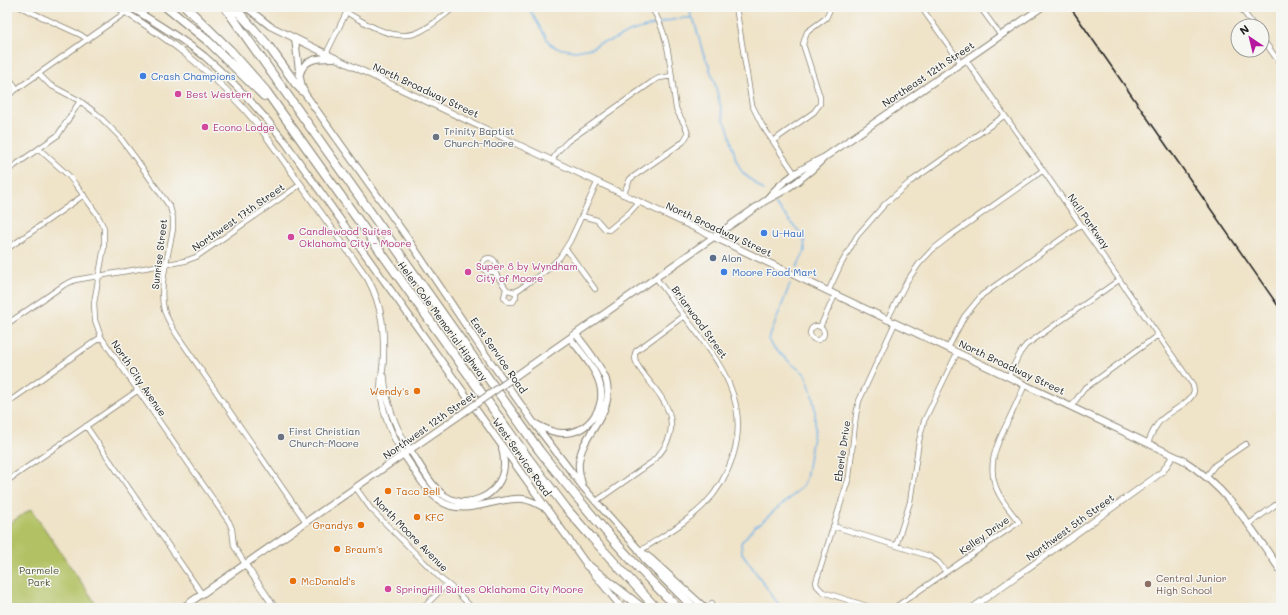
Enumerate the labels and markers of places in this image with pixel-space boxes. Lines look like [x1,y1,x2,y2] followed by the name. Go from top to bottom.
[151,69,236,83] place label: Crash Champions
[138,71,148,81] marker: Crash Champions
[186,87,252,101] place label: Best Western
[173,89,183,99] marker: Best Western
[213,120,275,134] place label: Econo Lodge
[200,122,210,132] marker: Econo Lodge
[444,124,514,150] place label: Trinity Baptist Church-Moore
[431,132,441,142] marker: Trinity Baptist Church-Moore
[299,224,411,250] place label: Candlewood Suites Oklahoma City - Moore
[772,226,804,240] place label: U-Haul
[759,228,769,238] marker: U-Haul
[286,232,296,242] marker: Candlewood Suites Oklahoma City - Moore
[721,251,742,265] place label: Alon
[708,253,718,263] marker: Alon
[476,259,577,285] place label: Super 8 by Wyndham City of Moore
[732,265,817,279] place label: Moore Food Mart
[463,267,473,277] marker: Super 8 by Wyndham City of Moore
[719,267,729,277] marker: Moore Food Mart
[370,384,409,398] place label: Wendy's
[412,386,422,396] marker: Wendy's
[289,424,360,450] place label: First Christian Church-Moore
[276,432,286,442] marker: First Christian Church-Moore
[396,484,440,498] place label: Taco Bell
[383,486,393,496] marker: Taco Bell
[425,510,444,524] place label: KFC
[412,512,422,522] marker: KFC
[312,518,353,532] place label: Grandys
[356,520,366,530] marker: Grandys
[345,542,383,556] place label: Braum's
[332,544,342,554] marker: Braum's
[1156,571,1227,597] place label: Central Junior High School
[301,574,355,588] place label: McDonald's
[288,576,298,586] marker: McDonald's
[1143,579,1153,589] marker: Central Junior High School
[396,582,583,596] place label: SpringHill Suites Oklahoma City Moore
[383,584,393,594] marker: SpringHill Suites Oklahoma City Moore

